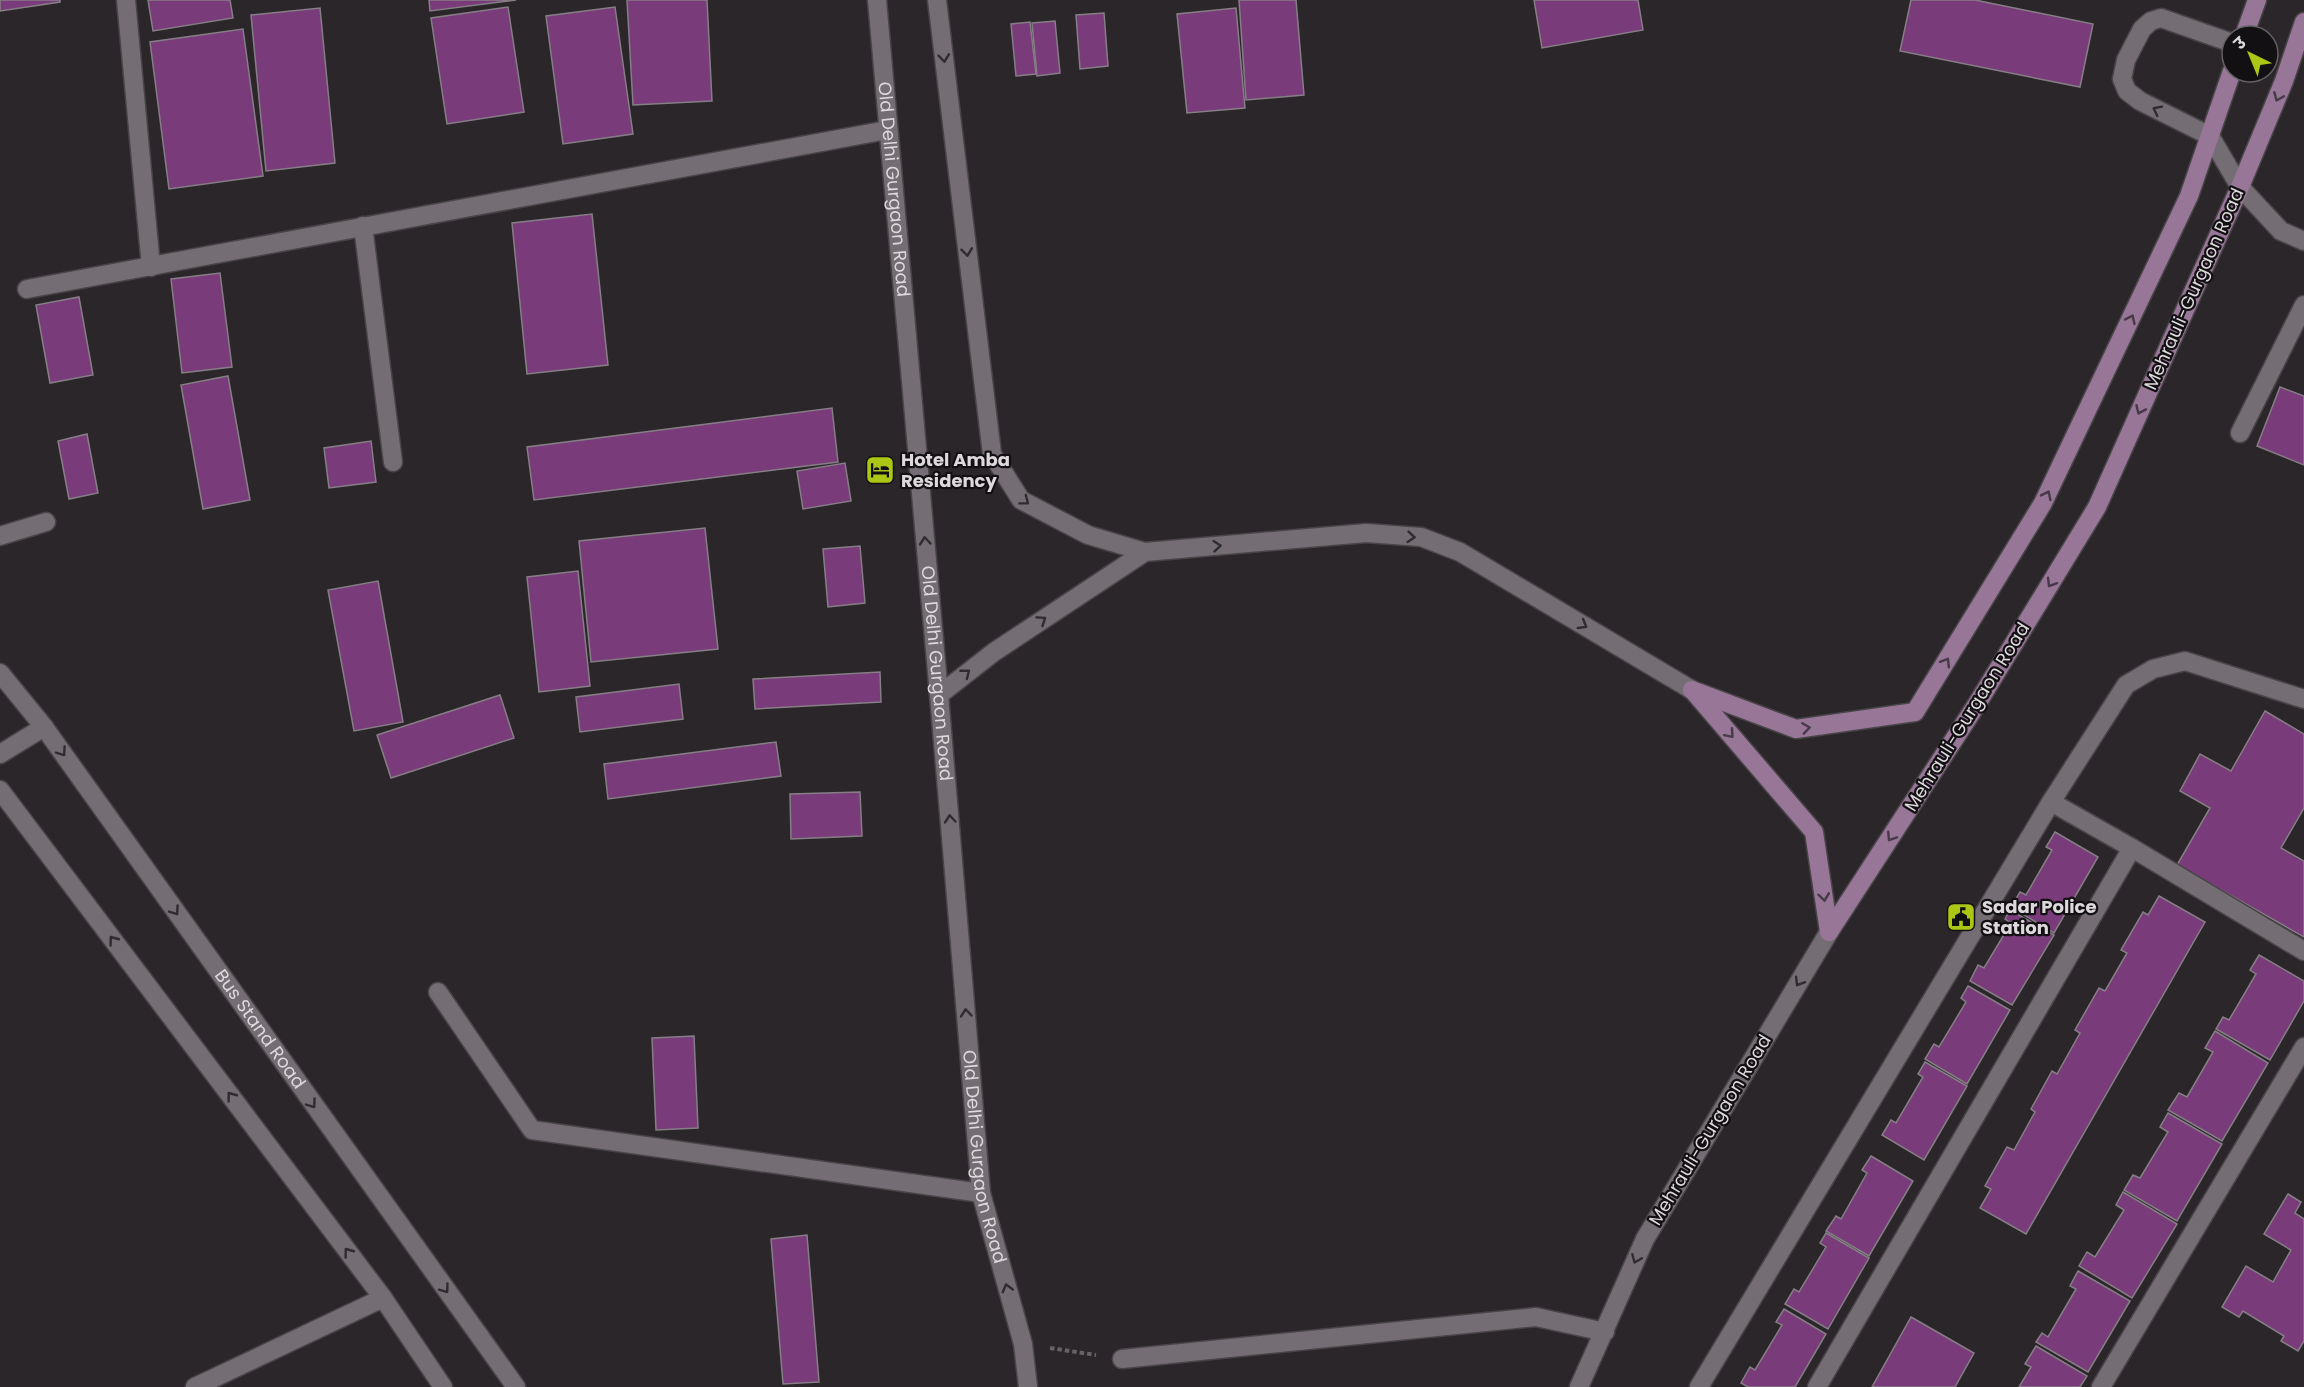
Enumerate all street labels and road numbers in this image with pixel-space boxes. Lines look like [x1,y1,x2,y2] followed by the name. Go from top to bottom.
[872,81,916,298] street label: Old Delhi Gurgaon Road
[2138,184,2249,394] street label: Mehrauli-Gurgaon Road
[916,565,959,782] street label: Old Delhi Gurgaon Road
[1898,617,2035,816] street label: Mehrauli-Gurgaon Road
[209,964,312,1094] street label: Bus Stand Road
[1643,1030,1777,1230] street label: Mehrauli-Gurgaon Road
[957,1049,1013,1266] street label: Old Delhi Gurgaon Road

